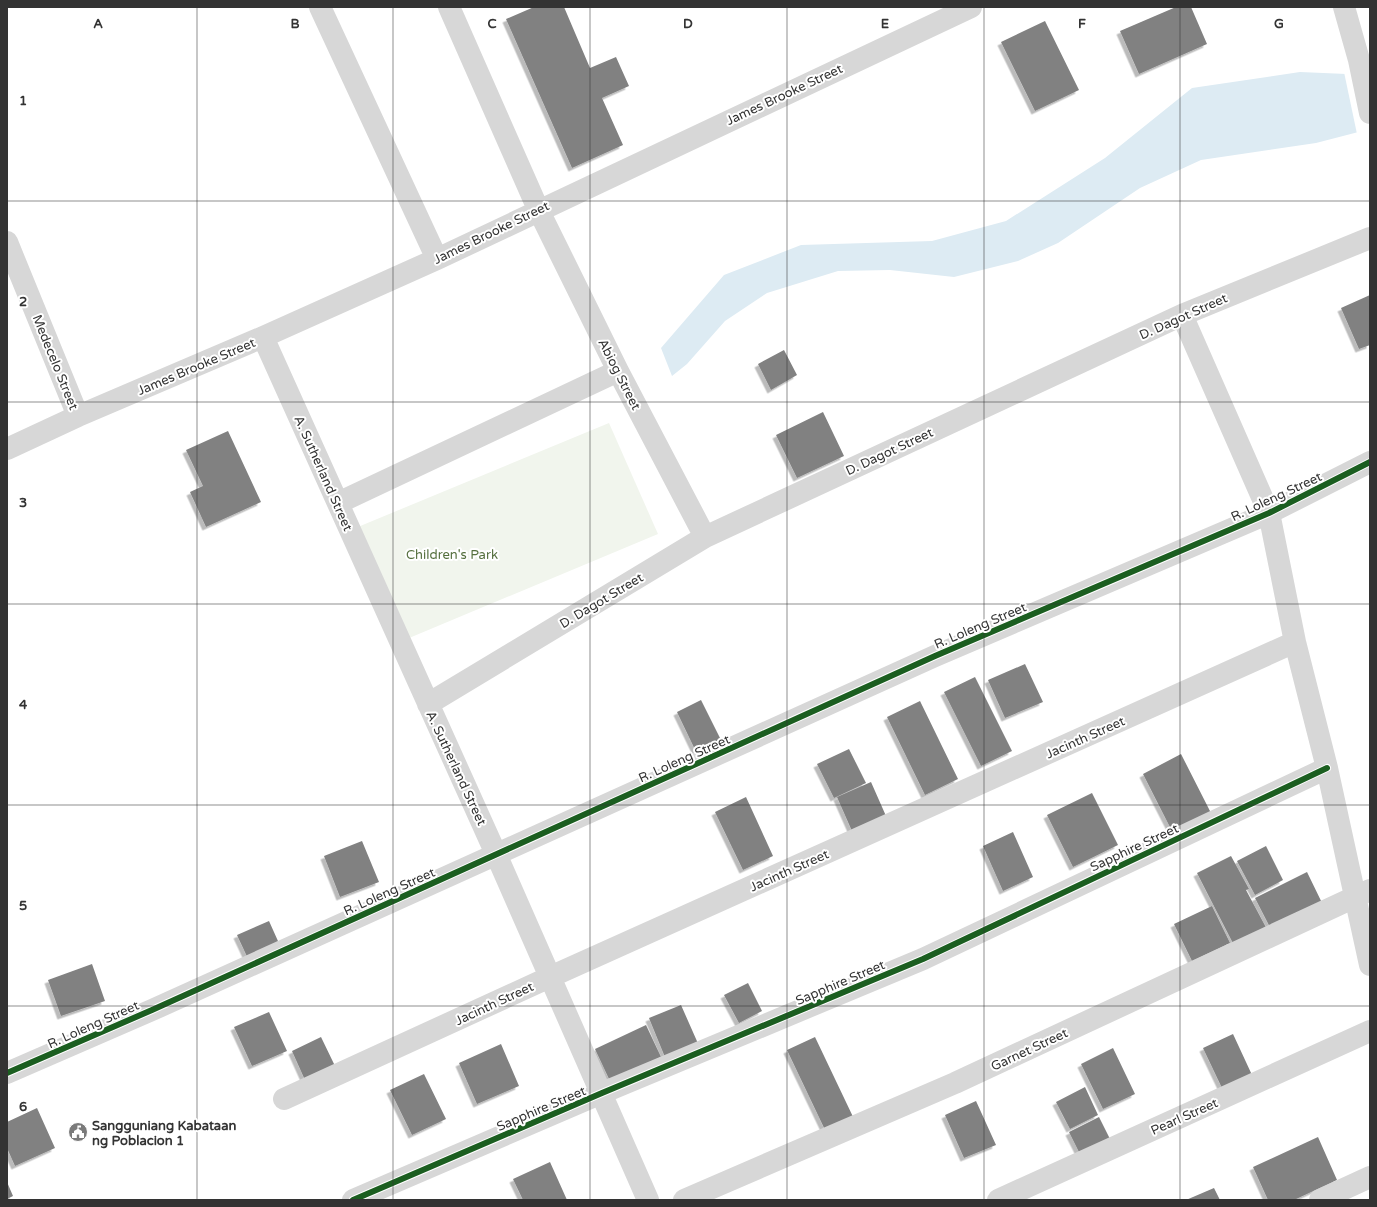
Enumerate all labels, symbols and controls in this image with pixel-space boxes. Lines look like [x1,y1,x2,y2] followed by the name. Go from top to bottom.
[93,16,103,32] text: A
[290,16,300,32] text: B
[487,16,497,32] text: C
[683,16,693,32] text: D
[881,16,889,32] text: E
[1078,16,1086,32] text: F
[1274,16,1284,32] text: G
[724,61,845,129] street label: James Brooke Street
[19,93,27,109] text: 1
[431,198,552,268] street label: James Brooke Street
[1137,290,1230,343] street label: D. Dagot Street
[19,294,27,310] text: 2
[29,312,81,412] street label: Medecelo Street
[135,335,258,399] street label: James Brooke Street
[594,336,644,413] street label: Abiog Street
[290,413,356,534] street label: A. Sutherland Street
[843,425,936,479] street label: D. Dagot Street
[1228,469,1325,525] street label: R. Loleng Street
[19,495,27,511] text: 3
[406,547,498,563] park label: Children's Park
[557,570,646,632] street label: D. Dagot Street
[932,599,1029,653] street label: R. Loleng Street
[19,697,28,713] text: 4
[422,709,490,828] street label: A. Sutherland Street
[1043,713,1127,762] street label: Jacinth Street
[636,732,733,786] street label: R. Loleng Street
[1088,820,1181,875] street label: Sapphire Street
[747,846,831,895] street label: Jacinth Street
[341,865,438,919] street label: R. Loleng Street
[19,898,27,914] text: 5
[793,957,888,1009] street label: Sapphire Street
[453,979,536,1029] street label: Jacinth Street
[45,998,142,1052] street label: R. Loleng Street
[988,1025,1070,1075] street label: Garnet Street
[494,1083,589,1135] street label: Sapphire Street
[1148,1095,1221,1139] street label: Pearl Street
[19,1099,27,1115] text: 6
[92,1118,236,1149] place label: Sangguniang Kabataan ng Poblacion 1
[67,1121,89,1143] public building icon: Sangguniang Kabataan ng Poblacion 1

